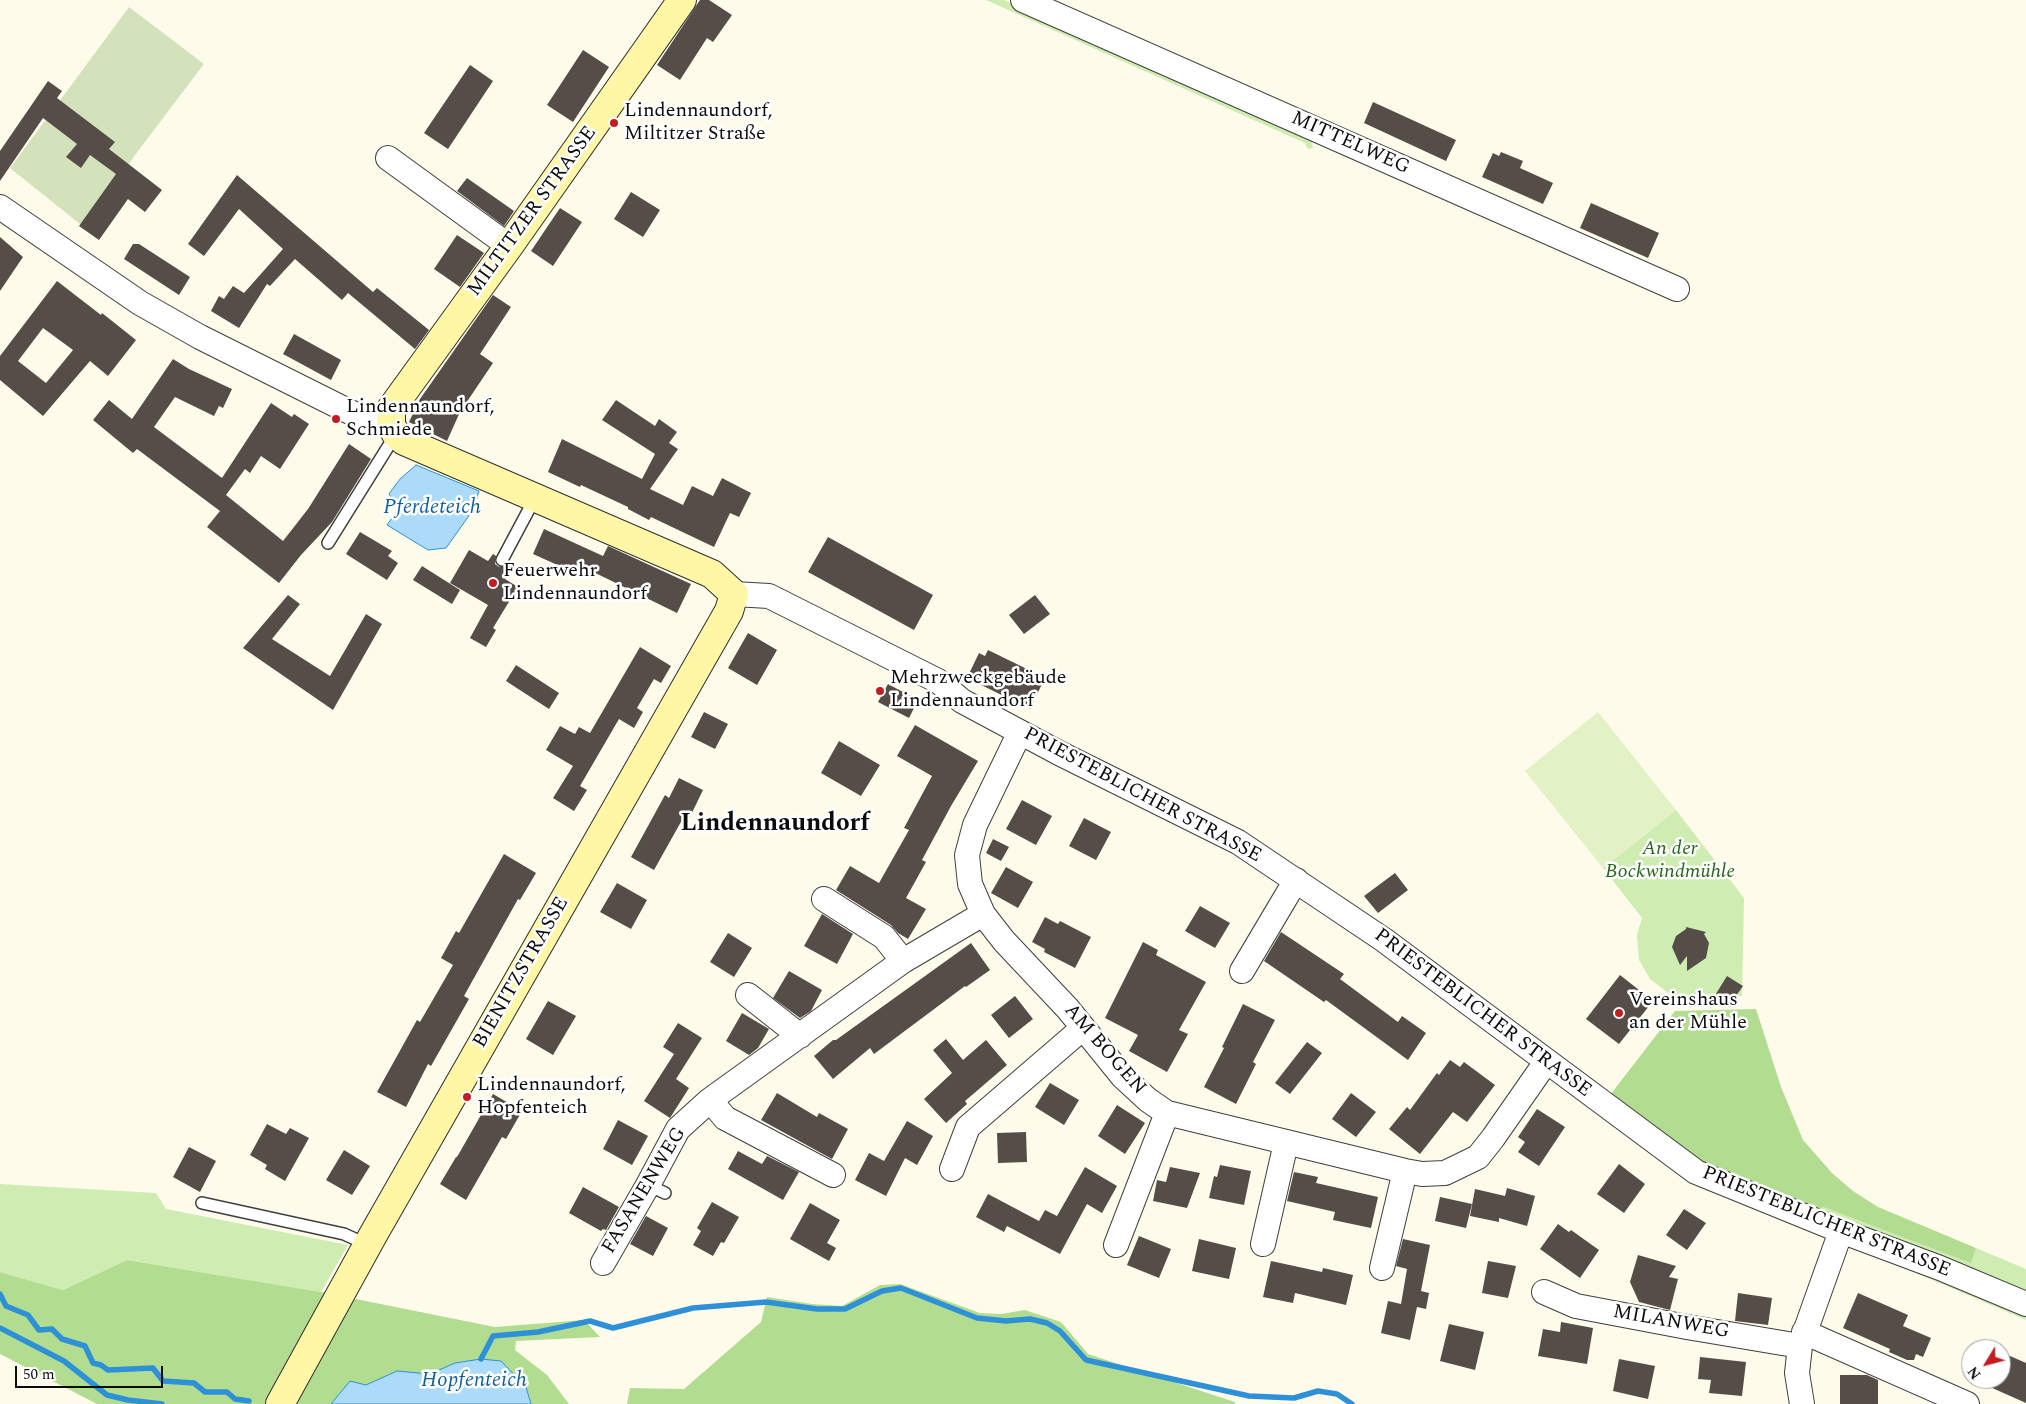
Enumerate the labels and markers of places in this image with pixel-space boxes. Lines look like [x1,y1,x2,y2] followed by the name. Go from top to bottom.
[624,100,773,147] place label: Lindennaundorf, Miltitzer Straße
[608,117,620,129] marker: Lindennaundorf, Miltitzer Straße
[346,396,495,443] place label: Lindennaundorf, Schmiede
[330,413,342,425] marker: Lindennaundorf, Schmiede
[503,560,647,607] place label: Feuerwehr Lindennaundorf
[487,577,499,589] marker: Feuerwehr Lindennaundorf
[890,667,1067,714] place label: Mehrzweckgebäude Lindennaundorf
[874,685,886,697] marker: Mehrzweckgebäude Lindennaundorf
[1629,989,1747,1036] place label: Vereinshaus an der Mühle
[1613,1007,1625,1019] marker: Vereinshaus an der Mühle
[477,1074,626,1121] place label: Lindennaundorf, Hopfenteich
[461,1091,473,1103] marker: Lindennaundorf, Hopfenteich

